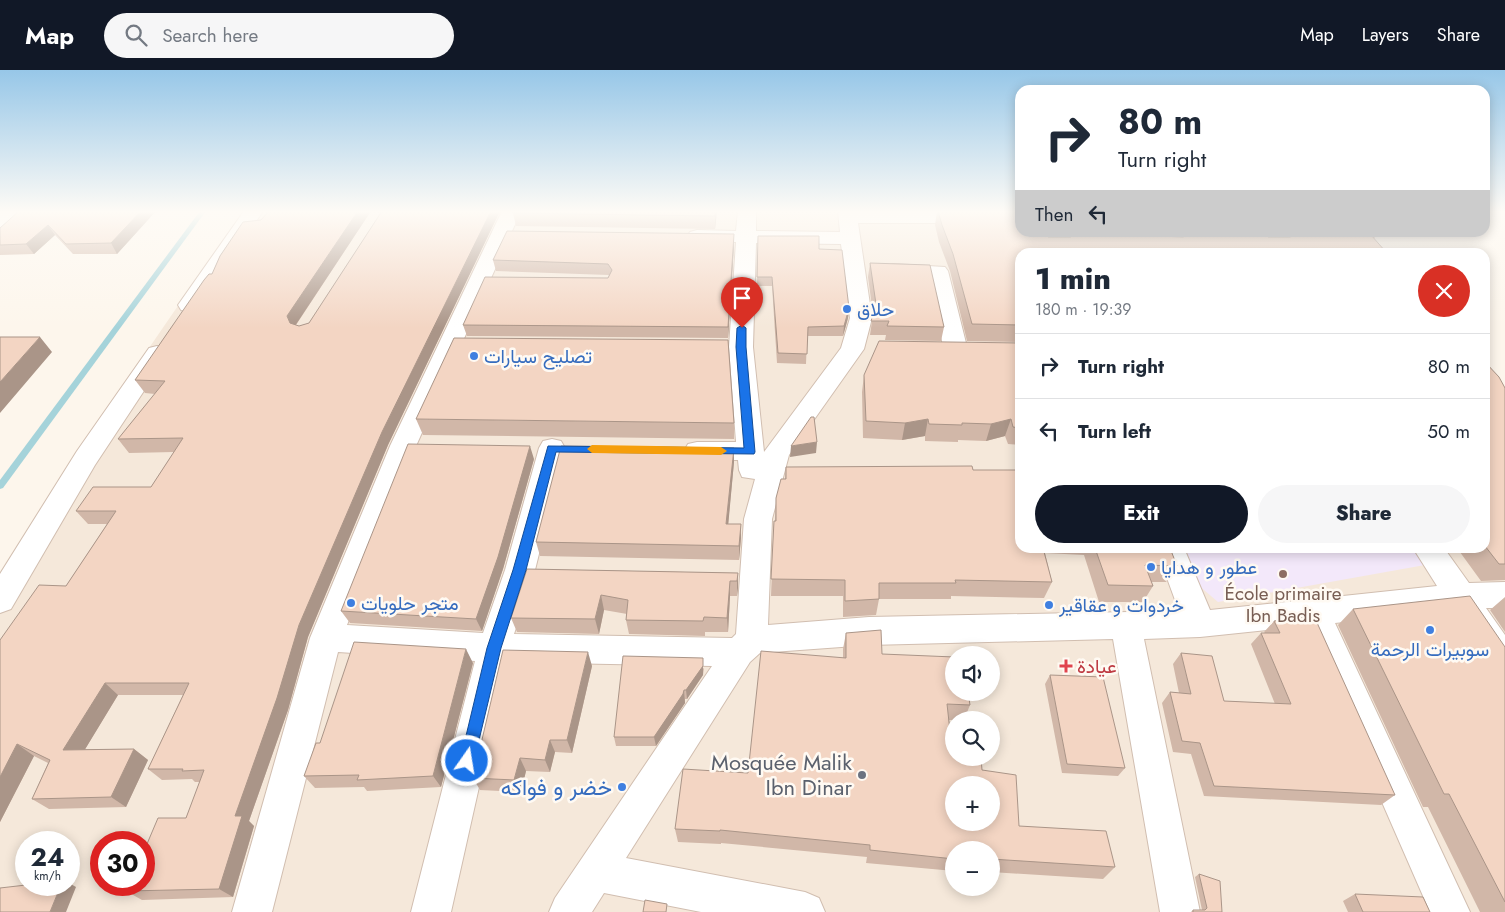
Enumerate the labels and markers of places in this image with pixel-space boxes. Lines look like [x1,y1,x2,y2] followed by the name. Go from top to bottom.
[721,277,763,328] pin
[857,296,894,323] place label: حلاق
[841,303,853,315] marker: حلاق
[484,343,592,370] place label: تصليح سيارات
[468,350,480,362] marker: تصليح سيارات
[1161,554,1257,581] place label: عطور و هدايا
[1145,561,1157,573] marker: عطور و هدايا
[1277,568,1289,580] marker: École primaire Ibn Badis
[1225,580,1342,629] place label: École primaire Ibn Badis
[361,590,459,617] place label: متجر حلويات
[1058,592,1184,619] place label: خردوات و عقاقير
[345,597,357,609] marker: متجر حلويات
[1043,599,1055,611] marker: خردوات و عقاقير
[1424,624,1436,636] marker: سوبيرات الرحمة
[1371,636,1489,663] place label: سوبيرات الرحمة
[1077,653,1117,680] place label: عيادة
[1059,659,1073,673] marker: عيادة
[711,746,852,803] place label: Mosquée Malik Ibn Dinar
[856,769,868,781] marker: Mosquée Malik Ibn Dinar
[501,771,612,803] place label: خضر و فواكه
[616,781,628,793] marker: خضر و فواكه

